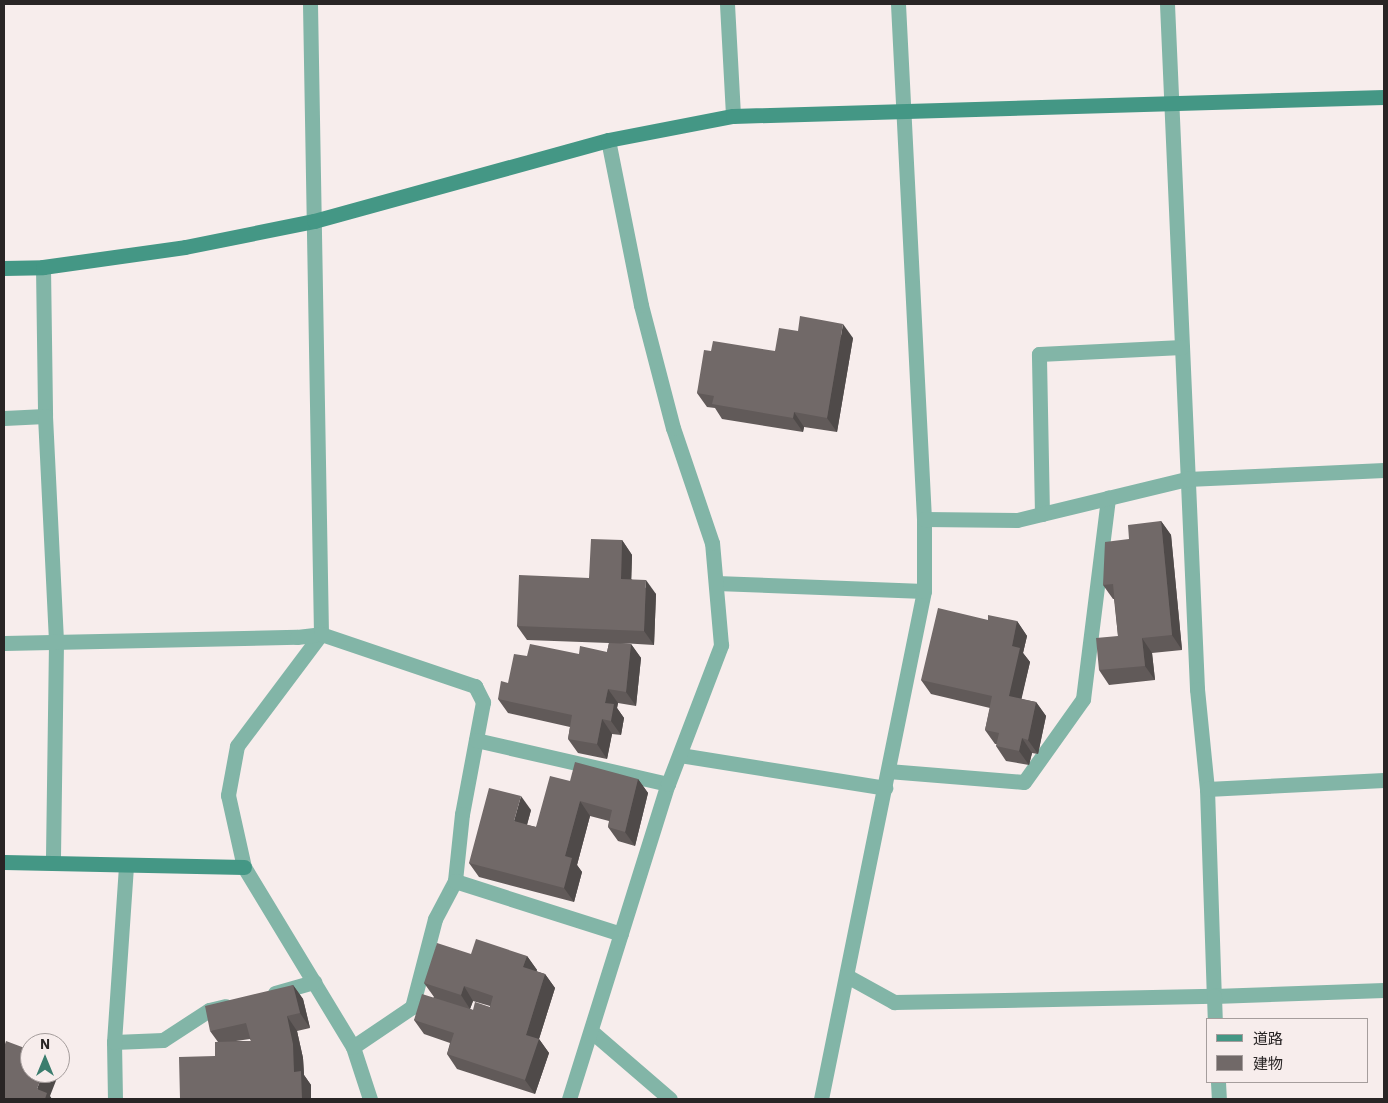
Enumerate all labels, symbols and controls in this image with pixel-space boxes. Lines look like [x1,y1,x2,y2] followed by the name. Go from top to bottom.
[1206,1018,1368,1083] legend
[1253,1029,1283,1048] text: 道路
[20,1033,70,1083] north arrow
[40,1035,50,1053] text: N
[1253,1054,1283,1073] text: 建物

